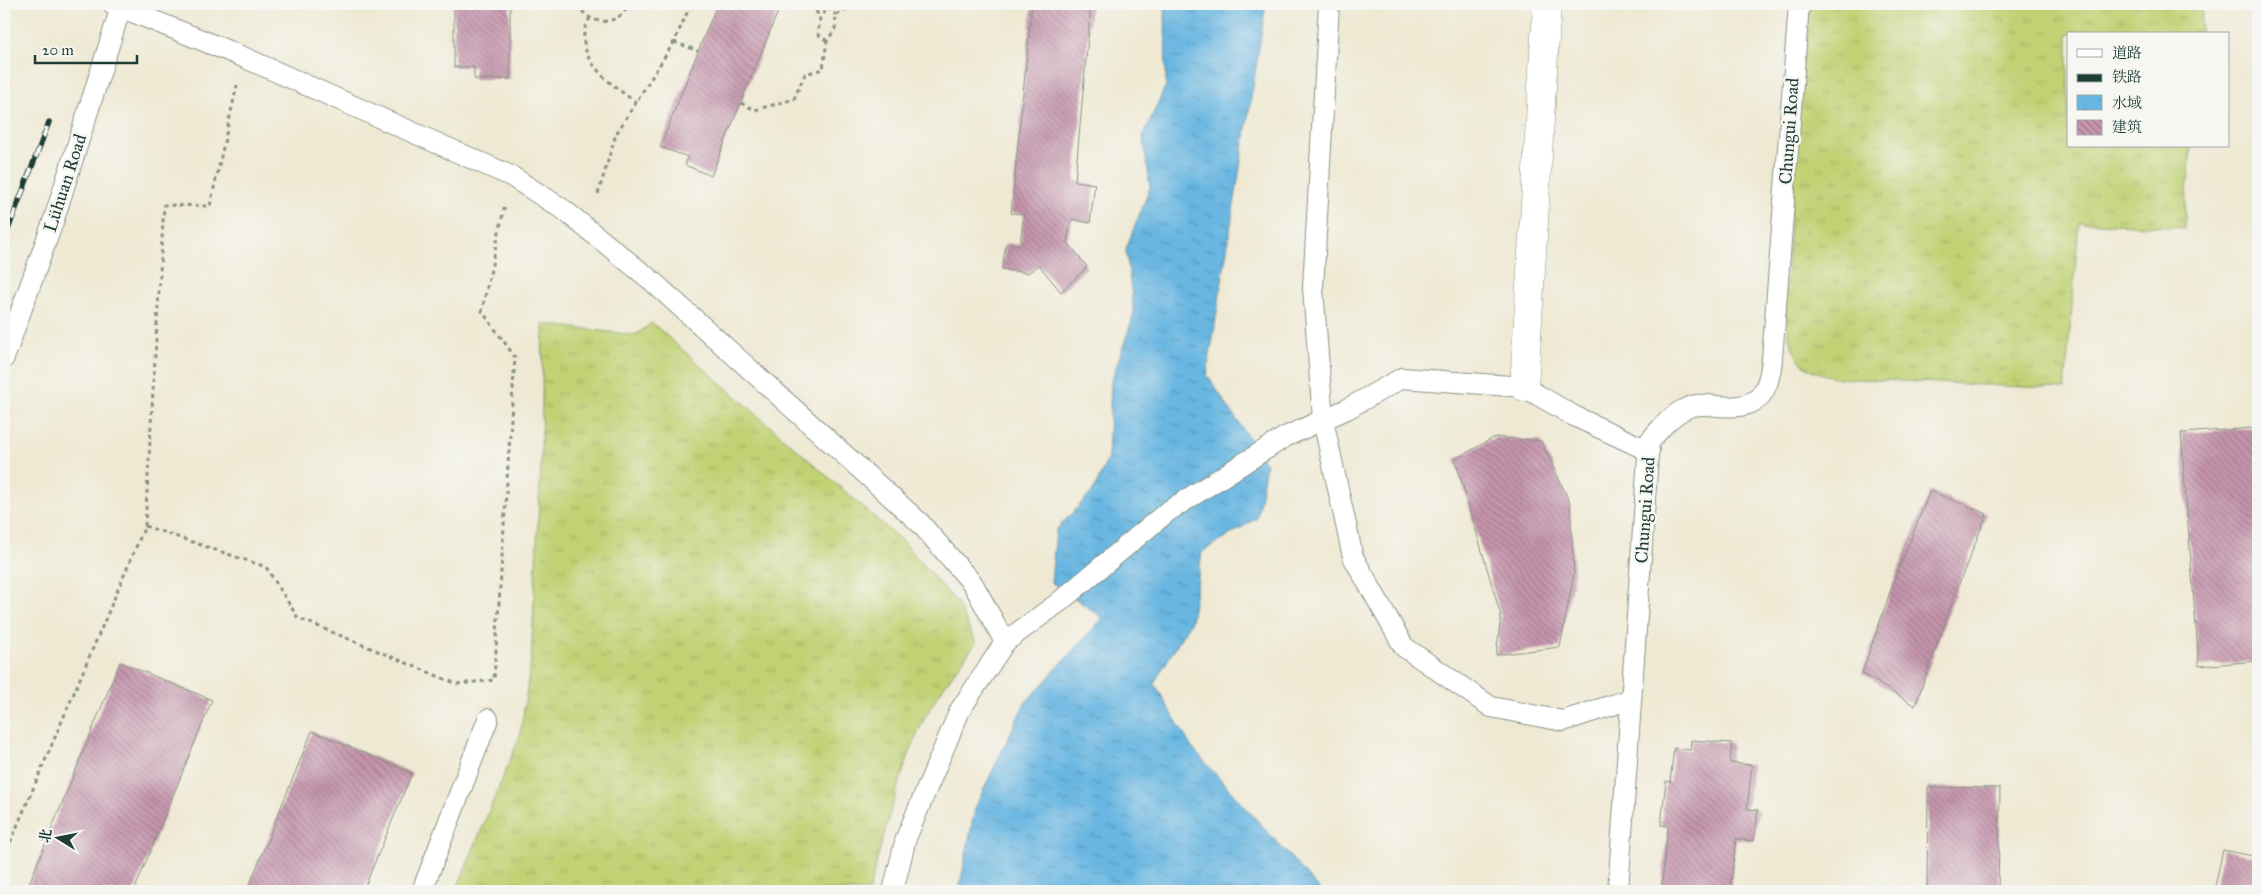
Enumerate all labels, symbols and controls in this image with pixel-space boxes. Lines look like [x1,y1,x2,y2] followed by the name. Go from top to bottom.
[35,32,138,64] scale bar
[2067,32,2230,148] legend
[42,41,74,59] text: 20 m
[2112,44,2142,62] text: 道路
[2112,68,2142,86] text: 铁路
[1774,77,1805,185] street label: Chungui Road
[2112,94,2142,112] text: 水域
[2112,118,2142,136] text: 建筑
[39,131,91,235] street label: Lühuan Road
[1630,456,1661,564] street label: Chungui Road
[32,812,82,862] north arrow
[36,827,55,844] text: 北

